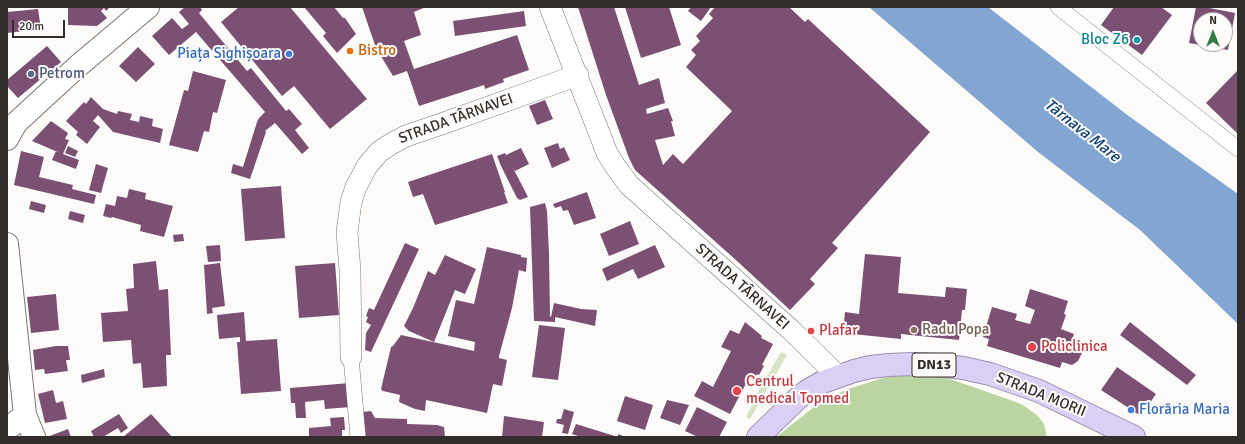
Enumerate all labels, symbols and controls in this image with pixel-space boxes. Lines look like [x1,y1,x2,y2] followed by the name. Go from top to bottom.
[14,12,67,38] scale bar
[1193,12,1233,52] north arrow
[1209,14,1217,27] text: N
[19,19,44,34] text: 20 m
[1081,31,1129,49] place label: Bloc Z6
[1132,35,1142,45] marker: Bloc Z6
[358,42,396,60] place label: Bistro
[177,45,281,63] place label: Piața Sighișoara
[345,46,355,56] marker: Bistro
[284,49,294,59] marker: Piața Sighișoara
[39,65,85,83] place label: Petrom
[26,69,36,79] marker: Petrom
[396,90,516,148] street label: STRADA TÂRNAVEI
[1040,95,1124,167] water label: Târnava Mare
[691,240,793,334] street label: STRADA TÂRNAVEI
[922,321,989,339] place label: Radu Popa
[819,322,858,340] place label: Plafar
[909,325,919,335] marker: Radu Popa
[806,326,816,336] marker: Plafar
[1041,338,1108,356] place label: Policlinica
[1026,341,1038,353] marker: Policlinica
[912,353,956,377] road number: DN13
[993,369,1089,421] street label: STRADA MORII
[746,373,849,408] place label: Centrul medical Topmed
[731,385,743,397] marker: Centrul medical Topmed
[1139,401,1230,419] place label: Florăria Maria
[1126,405,1136,415] marker: Florăria Maria

